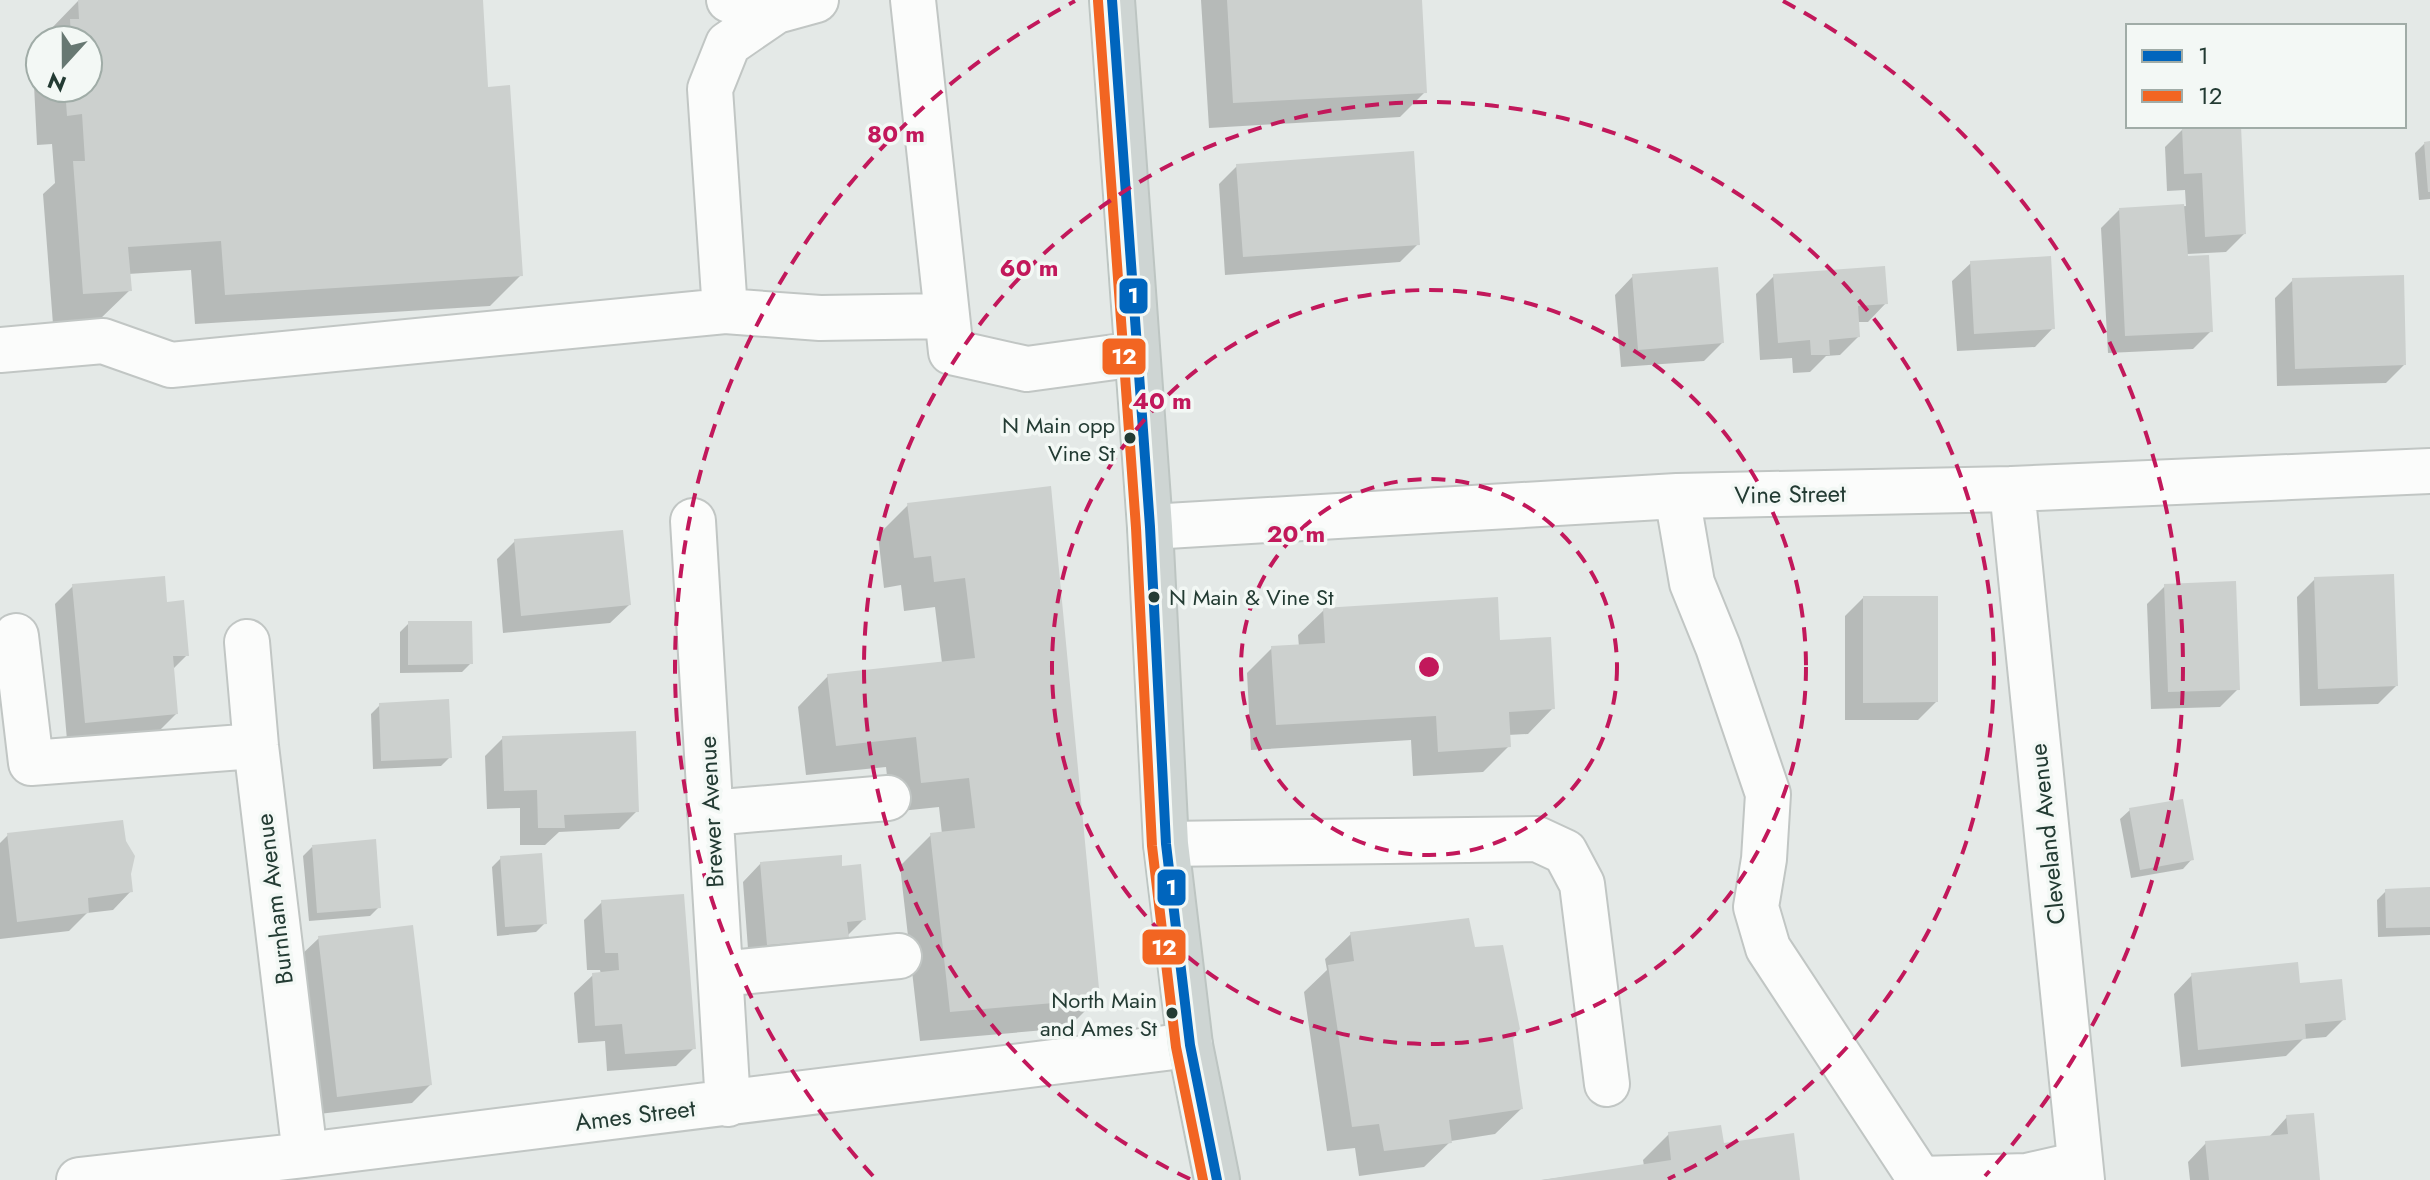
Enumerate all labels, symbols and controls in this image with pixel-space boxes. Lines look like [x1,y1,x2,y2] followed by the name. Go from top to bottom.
[24,24,104,104] north arrow
[2126,24,2406,128] legend
[2198,38,2209,73] text: 1
[43,65,71,101] text: N
[2198,78,2222,113] text: 12
[867,116,925,151] text: 80 m
[1000,250,1058,285] text: 60 m
[1118,277,1149,315] line badge: 1
[1127,279,1139,311] text: 1
[1101,337,1147,376] line badge: 12
[1111,340,1137,372] text: 12
[1132,383,1192,418] text: 40 m
[1002,409,1116,469] place label: N Main opp Vine St
[1122,430,1138,446] marker: N Main opp Vine St
[1734,476,1846,512] street label: Vine Street
[1267,516,1325,551] text: 20 m
[1169,581,1334,613] place label: N Main & Vine St
[1146,589,1162,605] marker: N Main & Vine St
[1415,653,1443,681] centre of rings
[690,735,732,889] street label: Brewer Avenue
[2020,742,2074,926] street label: Cleveland Avenue
[246,812,302,986] street label: Burnham Avenue
[1156,868,1187,907] line badge: 1
[1165,871,1177,903] text: 1
[1141,928,1187,966] line badge: 12
[1151,931,1177,963] text: 12
[1040,984,1158,1044] place label: North Main and Ames St
[1164,1005,1180,1021] marker: North Main and Ames St
[573,1090,697,1140] street label: Ames Street

